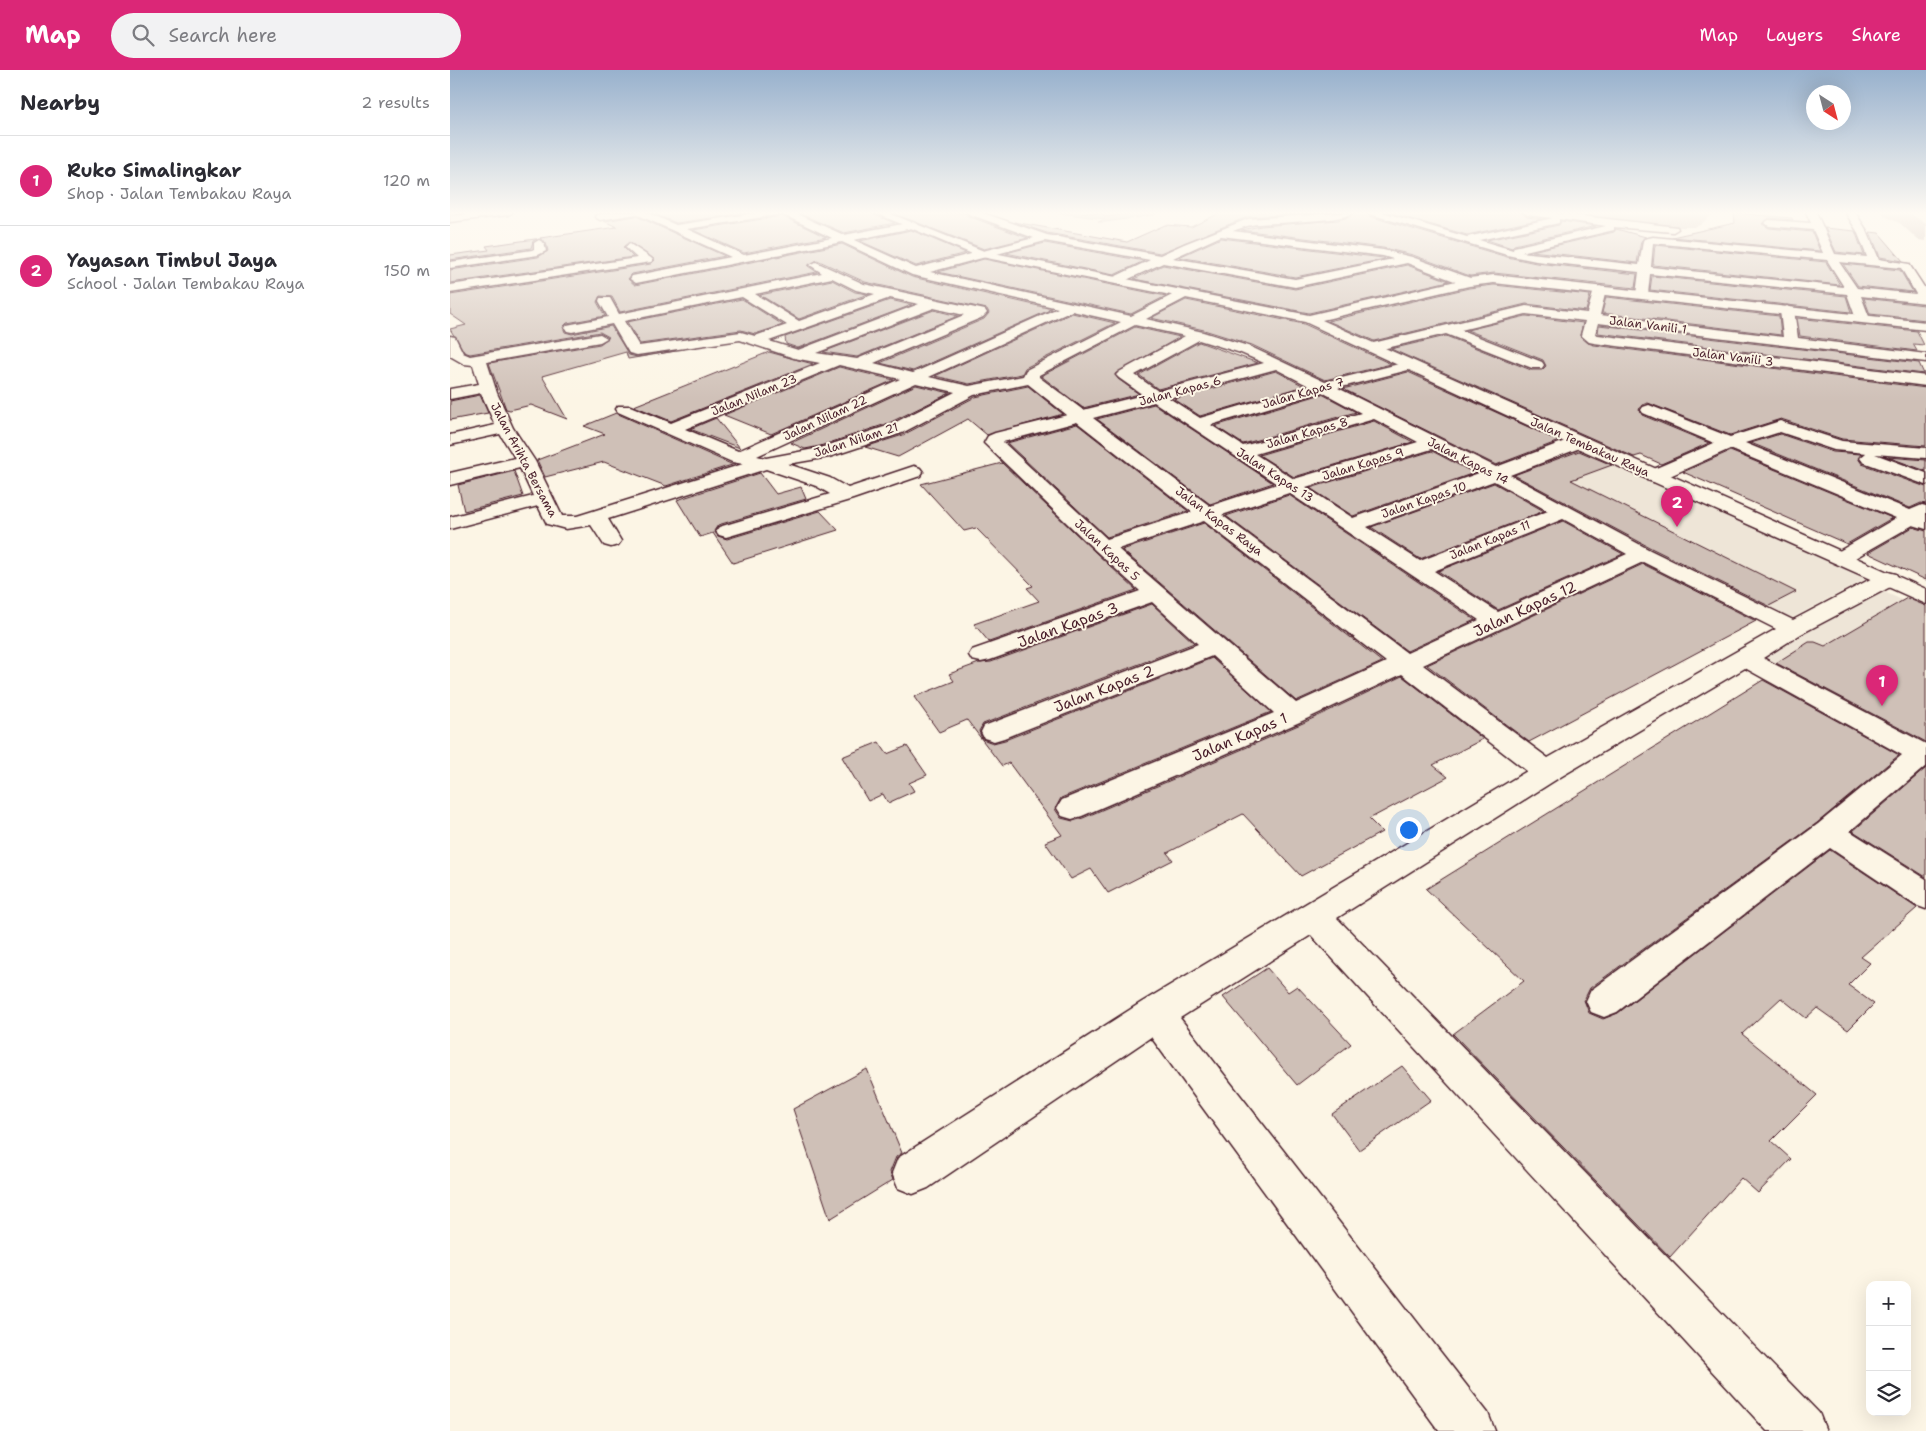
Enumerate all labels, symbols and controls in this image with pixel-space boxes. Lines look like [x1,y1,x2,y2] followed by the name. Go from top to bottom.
[111,13,461,58] search box
[25,19,81,51] text: Map
[129,21,157,49] icon: search
[169,23,277,48] text: Search here
[1700,23,1738,47] text: Map
[1766,23,1823,47] text: Layers
[1851,23,1901,47] text: Share
[1806,85,1851,130] north arrow
[20,89,100,117] text: Nearby
[361,92,430,113] text: 2 results
[67,158,242,183] text: Ruko Simalingkar
[32,170,40,191] text: 1
[383,170,430,191] text: 120 m
[67,183,291,204] text: Shop · Jalan Tembakau Raya
[67,248,277,273] text: Yayasan Timbul Jaya
[30,260,42,281] text: 2
[383,260,430,281] text: 150 m
[67,273,304,294] text: School · Jalan Tembakau Raya
[1608,312,1688,338] street label: Jalan Vanili 1
[1692,344,1774,370] street label: Jalan Vanili 3
[709,371,799,419] street label: Jalan Nilam 23
[1137,372,1223,410] street label: Jalan Kapas 6
[1260,374,1346,412] street label: Jalan Kapas 7
[780,392,870,444] street label: Jalan Nilam 22
[487,400,561,521] street label: Jalan Arihta Bersama
[1264,414,1350,452] street label: Jalan Kapas 8
[1528,414,1653,481] street label: Jalan Tembakau Raya
[812,419,900,461] street label: Jalan Nilam 21
[1425,434,1511,488] street label: Jalan Kapas 14
[1233,444,1317,506] street label: Jalan Kapas 13
[1320,444,1406,484] street label: Jalan Kapas 9
[1379,478,1469,522] street label: Jalan Kapas 10
[1172,483,1266,560] street label: Jalan Kapas Raya
[1661,486,1693,527] pin: 2
[1071,516,1143,584] street label: Jalan Kapas 5
[1447,517,1533,563] street label: Jalan Kapas 11
[1470,576,1580,642] street label: Jalan Kapas 12
[1015,598,1121,652] street label: Jalan Kapas 3
[1051,661,1157,717] street label: Jalan Kapas 2
[1866,665,1898,706] pin: 1
[1189,708,1291,766] street label: Jalan Kapas 1
[1396,817,1422,843] your location
[1866,1281,1911,1416] map controls
[1866,1281,1911,1326] button: +
[1866,1326,1911,1371] button: −
[1866,1371,1911,1416] button: layers

